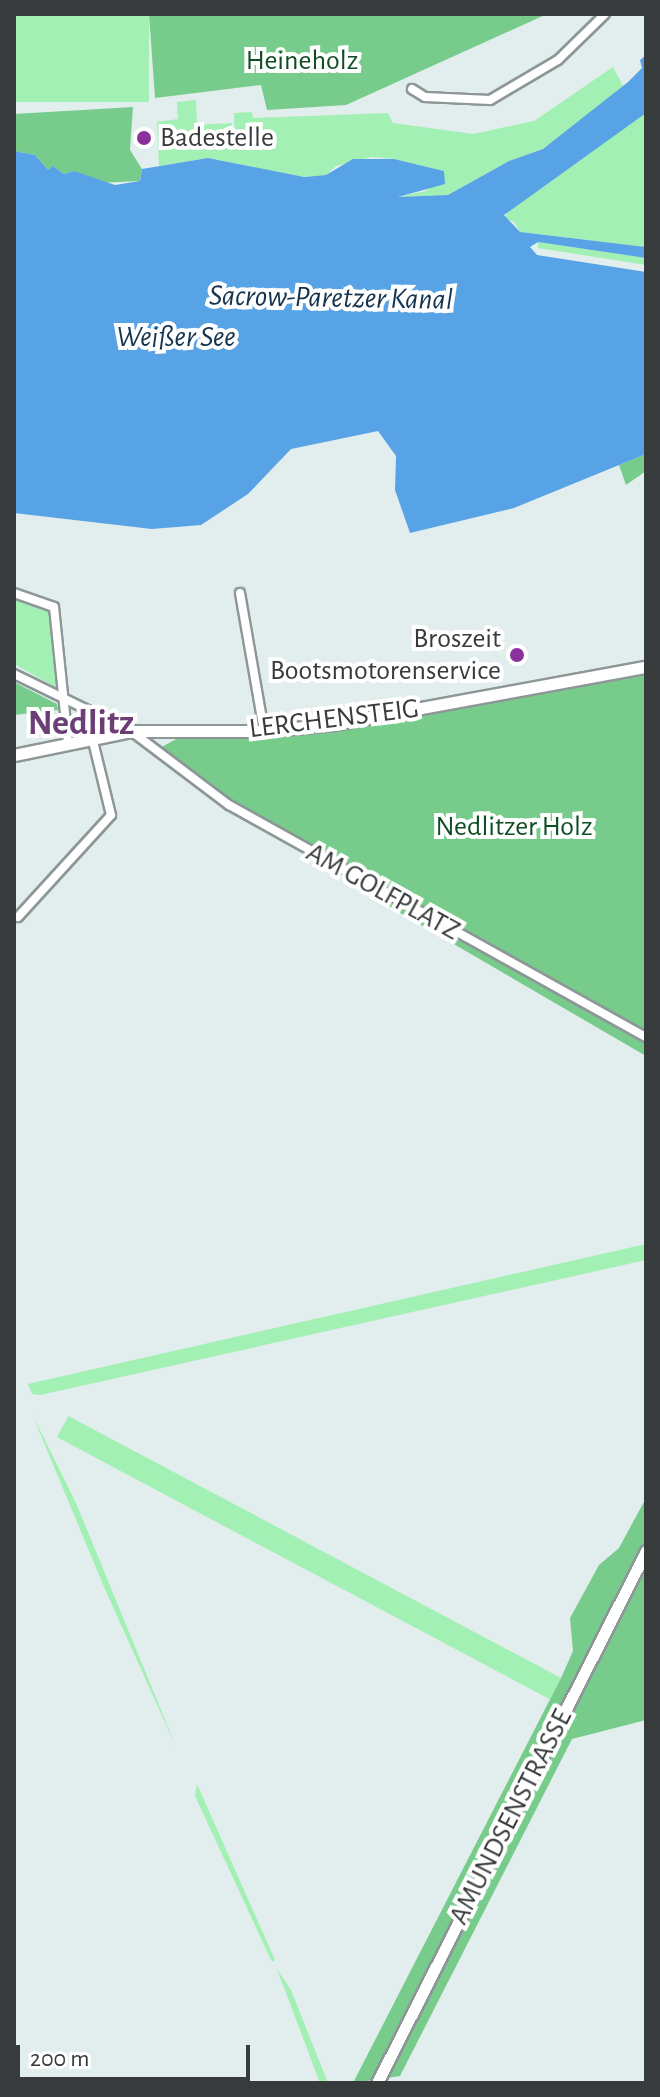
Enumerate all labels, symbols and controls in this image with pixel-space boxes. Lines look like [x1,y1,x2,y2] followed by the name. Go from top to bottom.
[246,44,358,78] park label: Heineholz
[160,121,274,155] place label: Badestelle
[135,129,153,147] marker: Badestelle
[209,278,453,318] water label: Sacrow-Paretzer Kanal
[116,319,236,355] water label: Weißer See
[270,622,501,688] place label: Broszeit Bootsmotorenservice
[508,646,526,664] marker: Broszeit Bootsmotorenservice
[247,692,421,746] street label: LERCHENSTEIG
[28,702,134,746] district label: Nedlitz
[435,810,593,844] park label: Nedlitzer Holz
[300,836,466,948] street label: AM GOLFPLATZ
[442,1704,580,1930] street label: AMUNDSENSTRASSE
[20,2029,254,2079] scale bar
[30,2047,89,2071] text: 200 m

